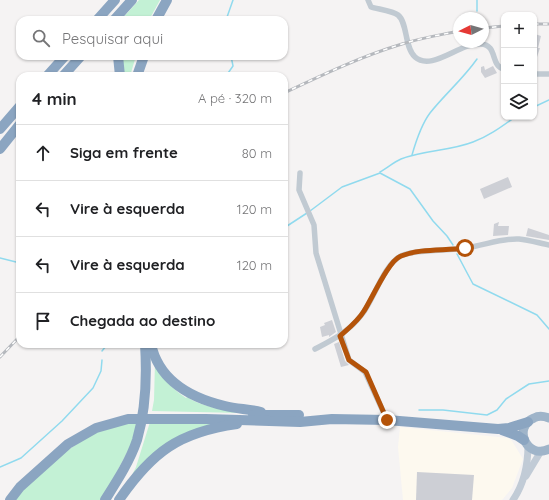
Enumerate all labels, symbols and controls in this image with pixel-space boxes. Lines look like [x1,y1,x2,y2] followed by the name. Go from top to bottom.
[453,12,489,48] north arrow
[501,12,537,120] map controls
[501,12,537,48] button: +
[16,16,288,60] search box
[30,27,52,49] icon: search
[62,29,163,48] text: Pesquisar aqui
[501,48,537,84] button: −
[501,84,537,120] button: layers
[32,88,77,109] text: 4 min
[198,90,272,106] text: A pé · 320 m
[32,142,54,164] icon: ahead
[70,143,178,162] text: Siga em frente
[242,145,272,161] text: 80 m
[32,198,54,220] icon: left
[70,199,185,218] text: Vire à esquerda
[237,201,272,217] text: 120 m
[456,239,474,257] route start
[32,254,54,276] icon: left
[70,255,185,274] text: Vire à esquerda
[237,257,272,273] text: 120 m
[32,310,54,332] icon: arrive
[70,311,215,330] text: Chegada ao destino
[378,411,396,429] route end

